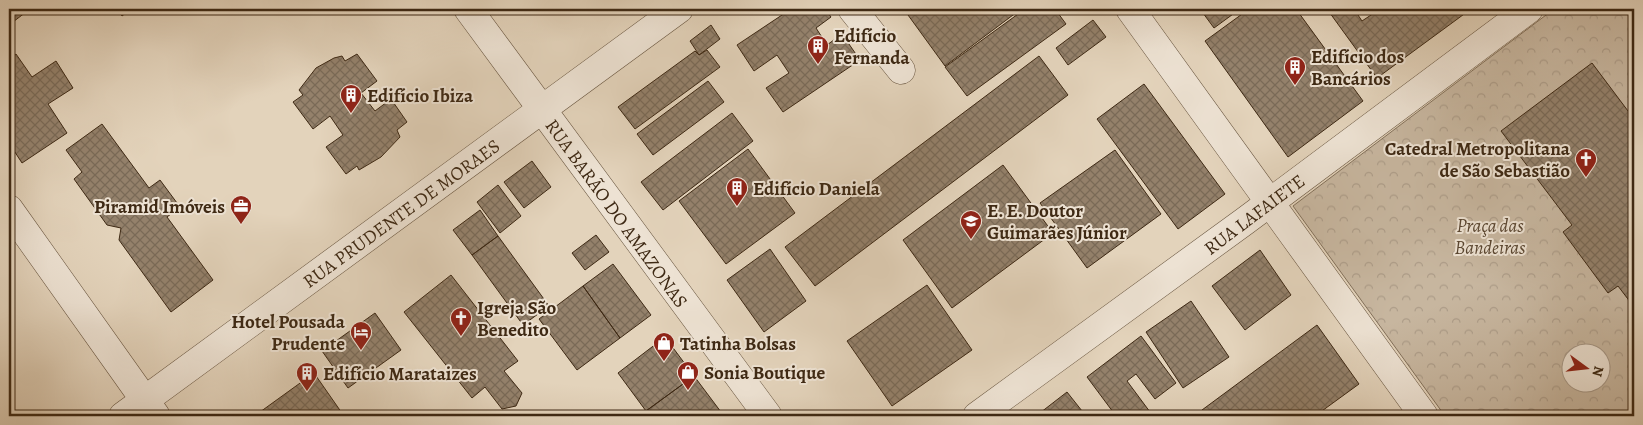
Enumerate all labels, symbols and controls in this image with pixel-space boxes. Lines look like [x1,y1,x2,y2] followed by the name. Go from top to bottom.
[834,23,911,71] place label: Edifício Fernanda
[806,34,830,65] building icon: Edifício Fernanda
[1311,44,1405,92] place label: Edifício dos Bancários
[1283,55,1307,86] building icon: Edifício dos Bancários
[339,83,363,114] building icon: Edifício Ibiza
[367,83,474,109] place label: Edifício Ibiza
[539,114,694,313] street label: RUA BARÃO DO AMAZONAS
[298,133,506,294] street label: RUA PRUDENTE DE MORAES
[1385,136,1571,184] place label: Catedral Metropolitana de São Sebastião
[1574,147,1598,178] church icon: Catedral Metropolitana de São Sebastião
[1199,168,1310,261] street label: RUA LAFAIETE
[725,176,749,207] building icon: Edifício Daniela
[753,176,881,202] place label: Edifício Daniela
[94,194,225,220] place label: Piramid Imóveis
[229,194,253,225] office icon: Piramid Imóveis
[987,198,1127,246] place label: E. E. Doutor Guimarães Júnior
[959,209,983,240] school or university icon: E. E. Doutor Guimarães Júnior
[1454,213,1526,261] park label: Praça das Bandeiras
[477,295,557,343] place label: Igreja São Benedito
[449,306,473,337] church icon: Igreja São Benedito
[231,309,346,357] place label: Hotel Pousada Prudente
[349,320,373,351] hotel icon: Hotel Pousada Prudente
[652,331,676,362] shop icon: Tatinha Bolsas
[680,331,796,357] place label: Tatinha Bolsas
[1560,342,1610,392] north arrow
[676,360,700,391] shop icon: Sonia Boutique
[704,360,825,386] place label: Sonia Boutique
[295,361,319,392] building icon: Edifício Marataizes
[323,361,477,387] place label: Edifício Marataizes
[1588,364,1609,379] text: N

